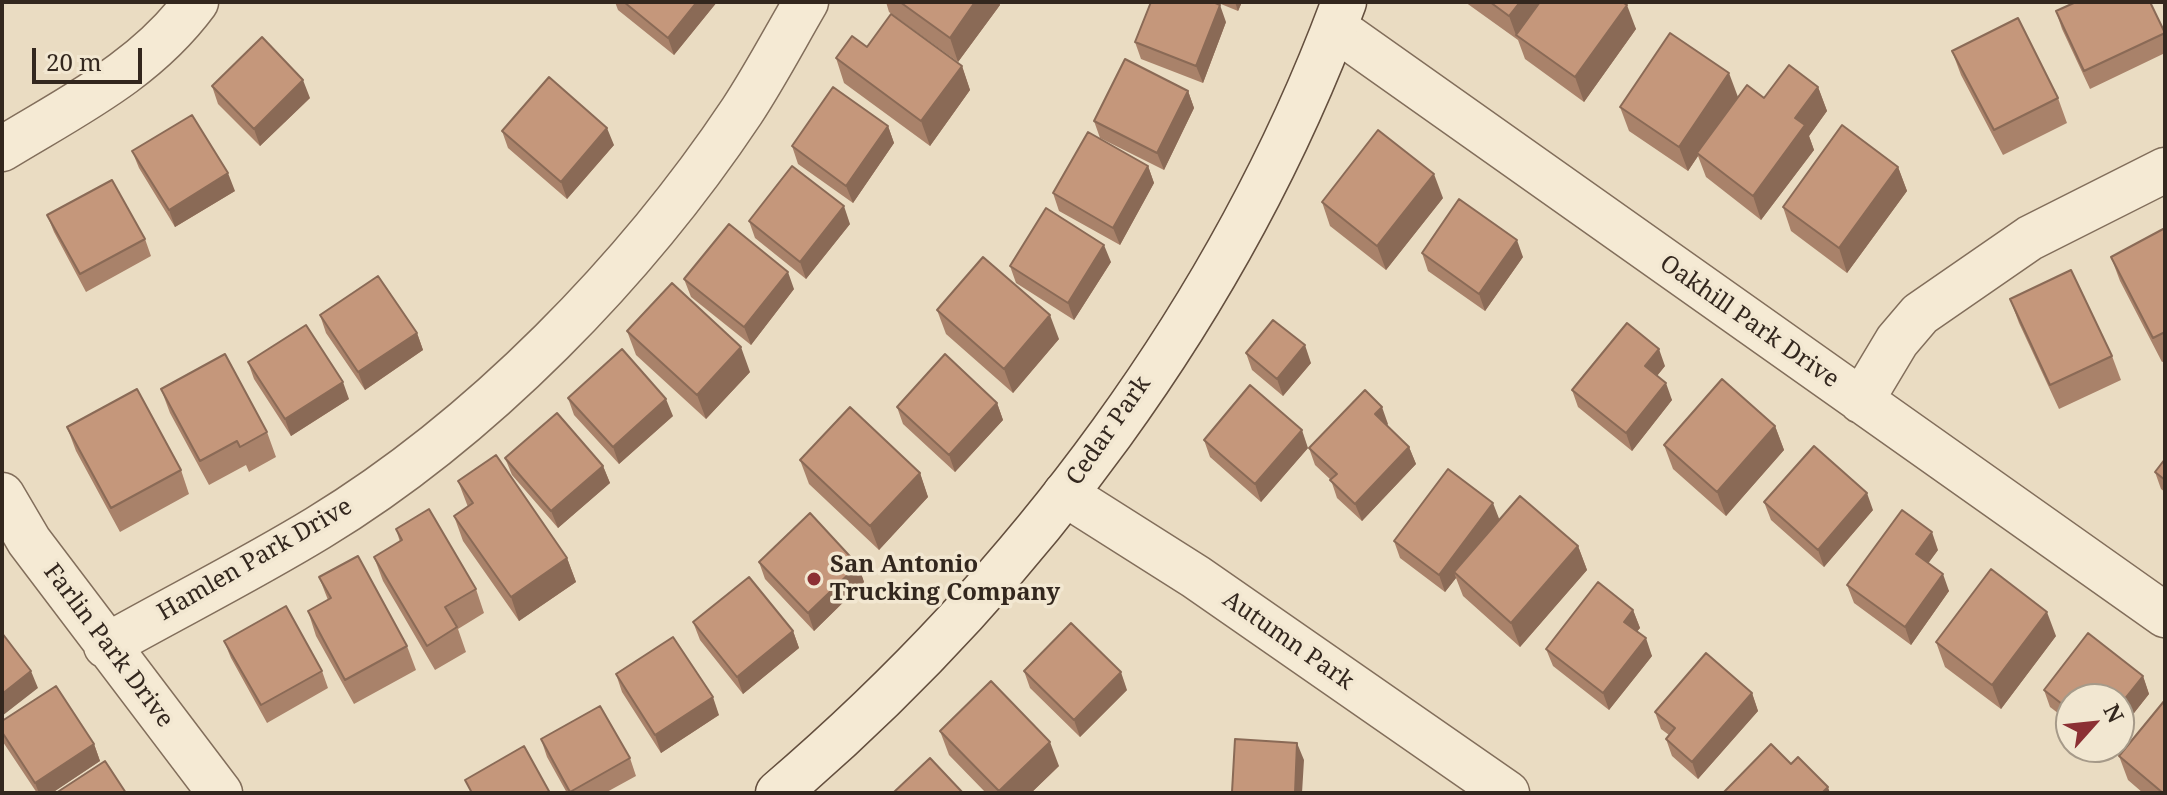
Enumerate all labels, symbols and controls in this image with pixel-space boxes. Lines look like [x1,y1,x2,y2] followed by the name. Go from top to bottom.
[36,32,146,82] scale bar
[46,45,102,78] text: 20 m
[1654,249,1844,395] street label: Oakhill Park Drive
[1061,371,1157,491] street label: Cedar Park
[153,493,357,627] street label: Hamlen Park Drive
[830,551,1060,607] place label: San Antonio Trucking Company
[37,558,179,734] street label: Farlin Park Drive
[805,570,823,588] marker: San Antonio Trucking Company
[1217,585,1359,697] street label: Autumn Park
[2055,683,2135,763] north arrow
[2097,698,2132,728] text: N

